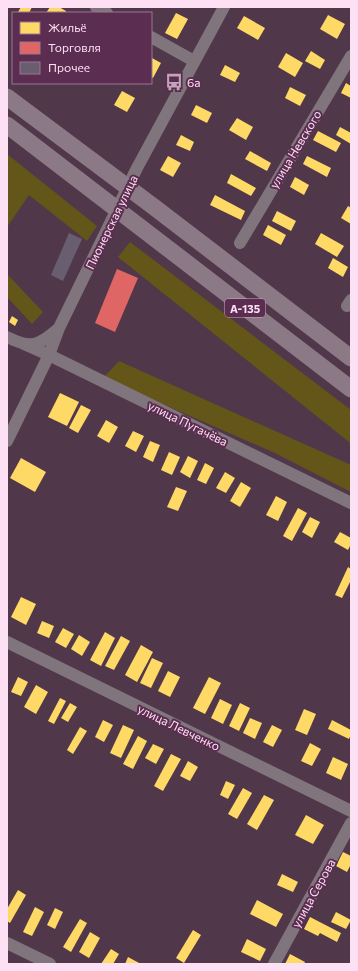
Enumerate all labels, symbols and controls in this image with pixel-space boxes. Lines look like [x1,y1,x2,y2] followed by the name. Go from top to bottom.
[12,12,152,84] legend
[48,20,87,34] text: Жильё
[48,40,101,54] text: Торговля
[48,60,90,74] text: Прочее
[164,72,184,92] bus stop icon: 6а
[187,75,201,89] place label: 6а
[266,107,324,191] street label: улица Невского
[82,173,140,271] street label: Пионерская улица
[225,299,265,317] road number: А-135
[146,398,230,448] street label: улица Пугачёва
[136,701,222,753] street label: улица Левченко
[288,856,338,930] street label: улица Серова

